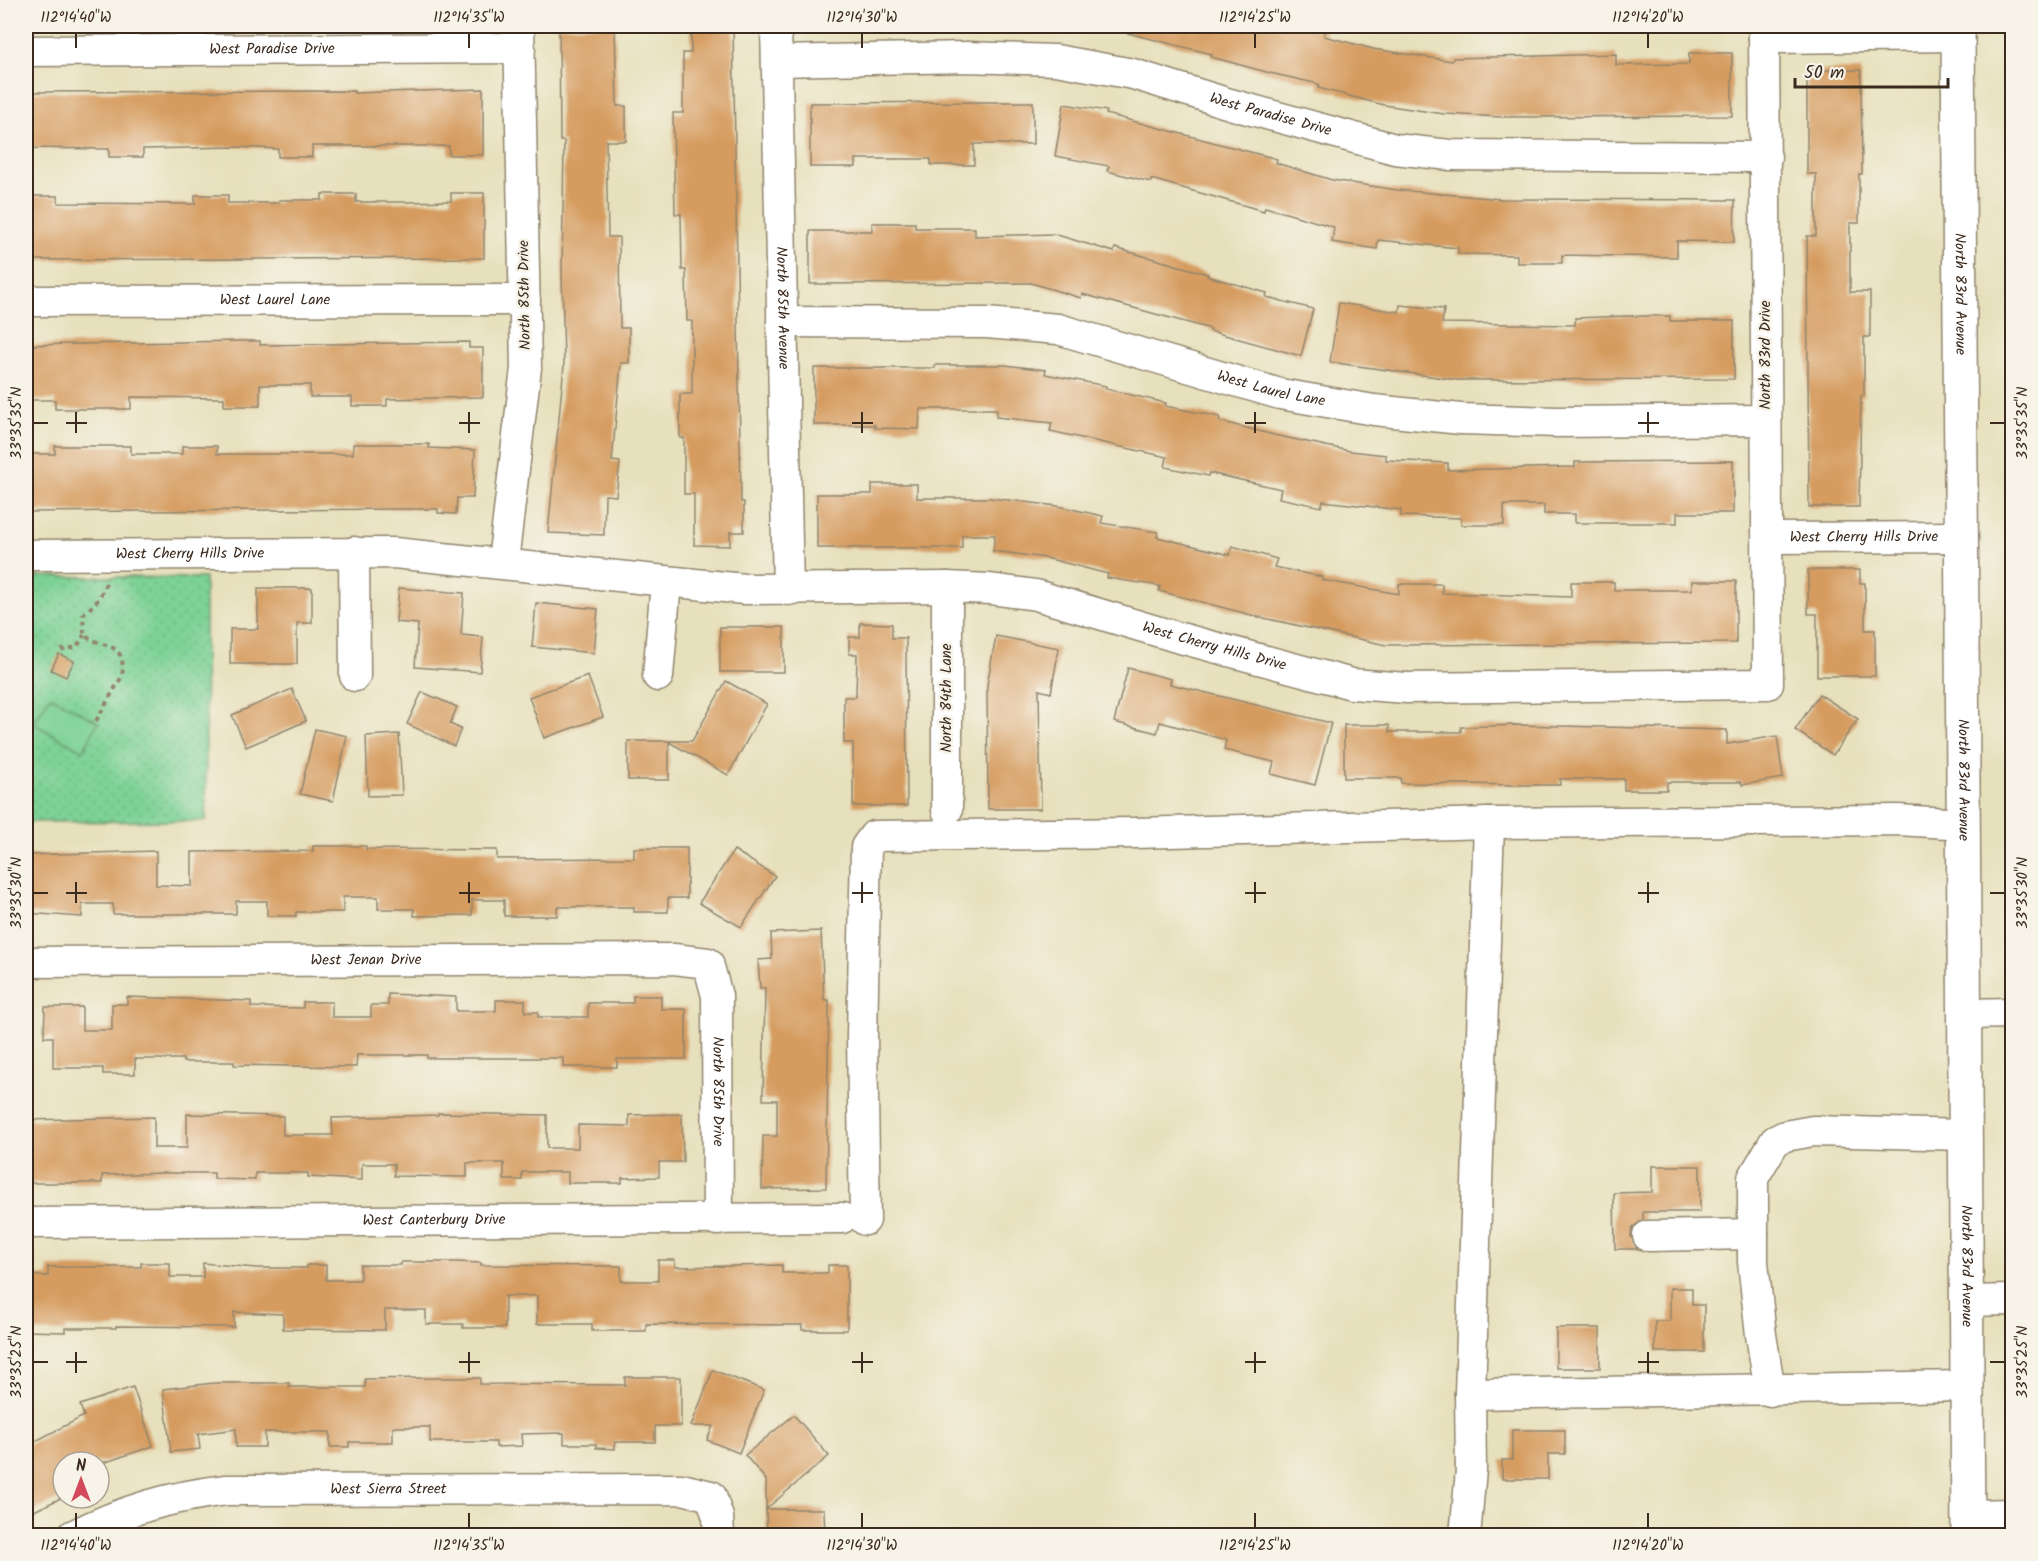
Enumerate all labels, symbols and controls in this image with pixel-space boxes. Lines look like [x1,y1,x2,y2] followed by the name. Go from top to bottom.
[41,6,112,30] text: 112°14'40"W
[433,6,505,30] text: 112°14'35"W
[826,6,898,30] text: 112°14'30"W
[1219,6,1291,30] text: 112°14'25"W
[1612,6,1684,30] text: 112°14'20"W
[209,37,335,62] street label: West Paradise Drive
[1795,51,1948,89] scale bar
[1804,59,1844,88] text: 50 m
[1207,86,1335,143] street label: West Paradise Drive
[1947,233,1972,355] street label: North 83rd Avenue
[512,240,538,350] street label: North 85th Drive
[769,246,795,370] street label: North 85th Avenue
[220,288,331,313] street label: West Laurel Lane
[1754,300,1778,410] street label: North 83rd Drive
[1214,364,1327,414] street label: West Laurel Lane
[5,387,29,459] text: 33°35'35"N
[2011,387,2035,459] text: 33°35'35"N
[1790,525,1938,550] street label: West Cherry Hills Drive
[116,542,264,567] street label: West Cherry Hills Drive
[1139,615,1289,678] street label: West Cherry Hills Drive
[935,643,959,752] street label: North 84th Lane
[1951,719,1975,841] street label: North 83rd Avenue
[5,857,29,929] text: 33°35'30"N
[2011,857,2035,929] text: 33°35'30"N
[310,948,422,973] street label: West Jenan Drive
[705,1036,730,1147] street label: North 85th Drive
[1954,1205,1979,1327] street label: North 83rd Avenue
[363,1208,506,1233] street label: West Canterbury Drive
[5,1326,29,1398] text: 33°35'25"N
[2011,1326,2035,1398] text: 33°35'25"N
[51,1450,111,1510] north arrow
[76,1454,86,1479] text: N
[330,1478,447,1502] street label: West Sierra Street
[41,1534,112,1558] text: 112°14'40"W
[433,1534,505,1558] text: 112°14'35"W
[826,1534,898,1558] text: 112°14'30"W
[1219,1534,1291,1558] text: 112°14'25"W
[1612,1534,1684,1558] text: 112°14'20"W

